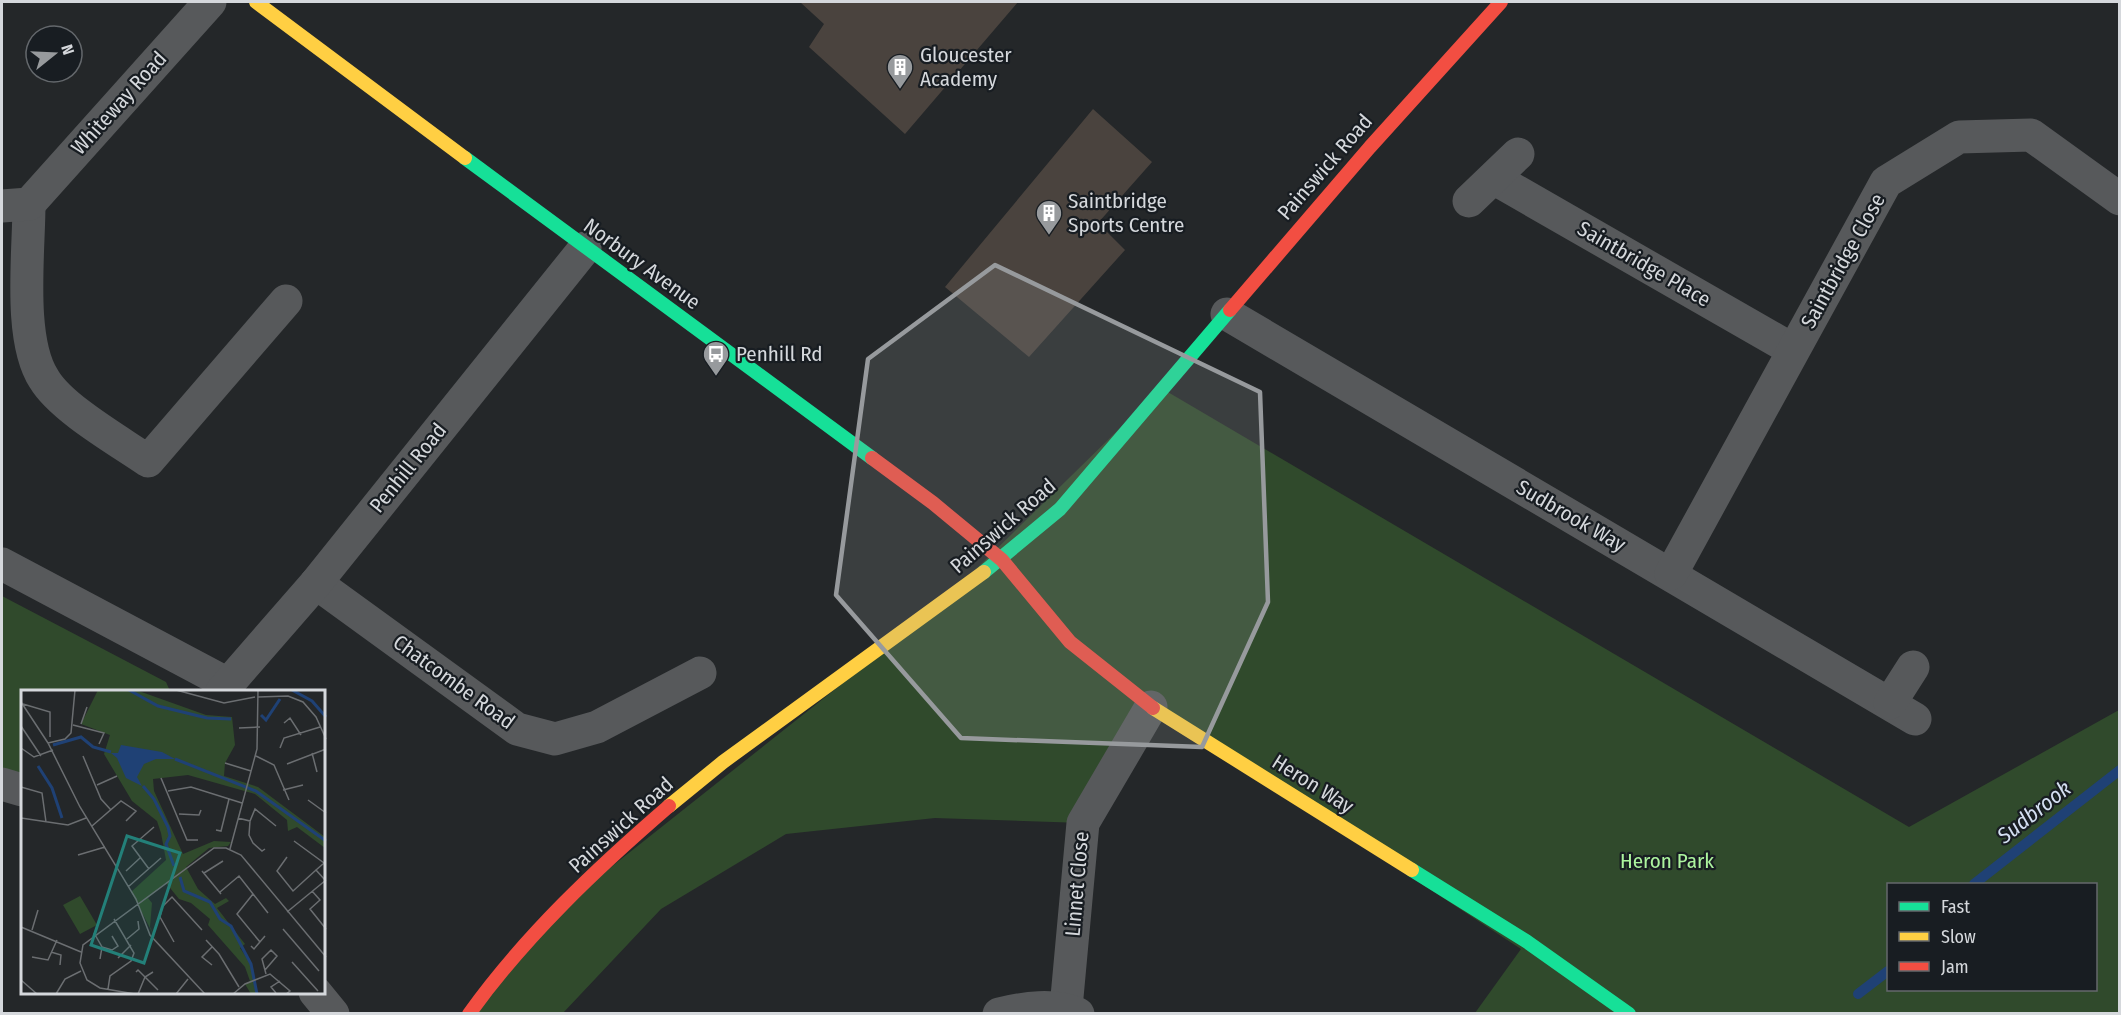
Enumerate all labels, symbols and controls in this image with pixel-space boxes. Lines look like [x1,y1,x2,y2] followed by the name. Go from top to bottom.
[24,24,84,84] north arrow
[57,42,78,57] text: N
[920,42,1012,92] place label: Gloucester Academy
[66,46,172,160] street label: Whiteway Road
[885,52,915,90] building icon: Gloucester Academy
[1272,109,1378,225] street label: Painswick Road
[1068,188,1184,238] place label: Saintbridge Sports Centre
[1795,189,1891,333] street label: Saintbridge Close
[1034,198,1064,236] building icon: Saintbridge Sports Centre
[579,213,705,315] street label: Norbury Avenue
[1573,215,1715,313] street label: Saintbridge Place
[701,339,731,377] bus stop icon: Penhill Rd
[736,341,823,367] place label: Penhill Rd
[364,418,452,518] street label: Penhill Road
[945,473,1061,579] street label: Painswick Road
[1512,474,1631,558] street label: Sudbrook Way
[388,629,520,735] street label: Chatcombe Road
[21,690,326,994] inset map
[1267,749,1359,820] street label: Heron Way
[563,771,679,879] street label: Painswick Road
[1991,775,2076,850] water label: Sudbrook
[1059,830,1095,938] street label: Linnet Close
[1620,848,1714,874] park label: Heron Park
[1887,883,2097,991] legend
[1941,896,1970,918] text: Fast
[1941,926,1976,948] text: Slow
[1941,956,1969,978] text: Jam

